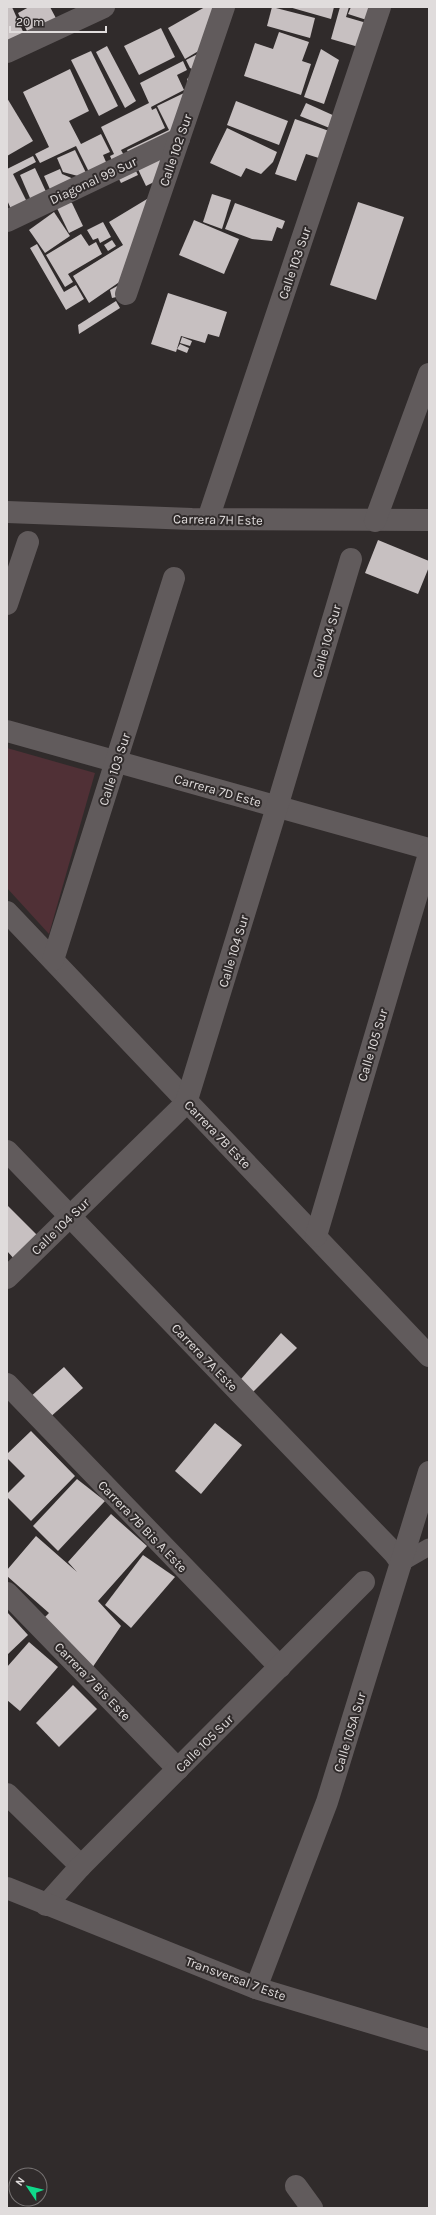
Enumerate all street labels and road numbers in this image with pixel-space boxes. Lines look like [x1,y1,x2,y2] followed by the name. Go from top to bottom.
[156,112,195,188] street label: Calle 102 Sur
[47,154,139,207] street label: Diagonal 99 Sur
[275,225,314,301] street label: Calle 103 Sur
[173,511,263,528] street label: Carrera 7H Este
[309,603,344,679] street label: Calle 104 Sur
[96,731,133,807] street label: Calle 103 Sur
[173,771,263,810] street label: Carrera 7D Este
[215,913,252,989] street label: Calle 104 Sur
[354,1007,391,1083] street label: Calle 105 Sur
[181,1097,254,1172] street label: Carrera 7B Este
[28,1195,93,1258] street label: Calle 104 Sur
[169,1320,241,1395] street label: Carrera 7A Este
[95,1477,190,1576] street label: Carrera 7B Bis A Este
[51,1639,134,1724] street label: Carrera 7 Bis Este
[330,1690,369,1774] street label: Calle 105A Sur
[173,1711,236,1775] street label: Calle 105 Sur
[184,1953,288,2004] street label: Transversal 7 Este

